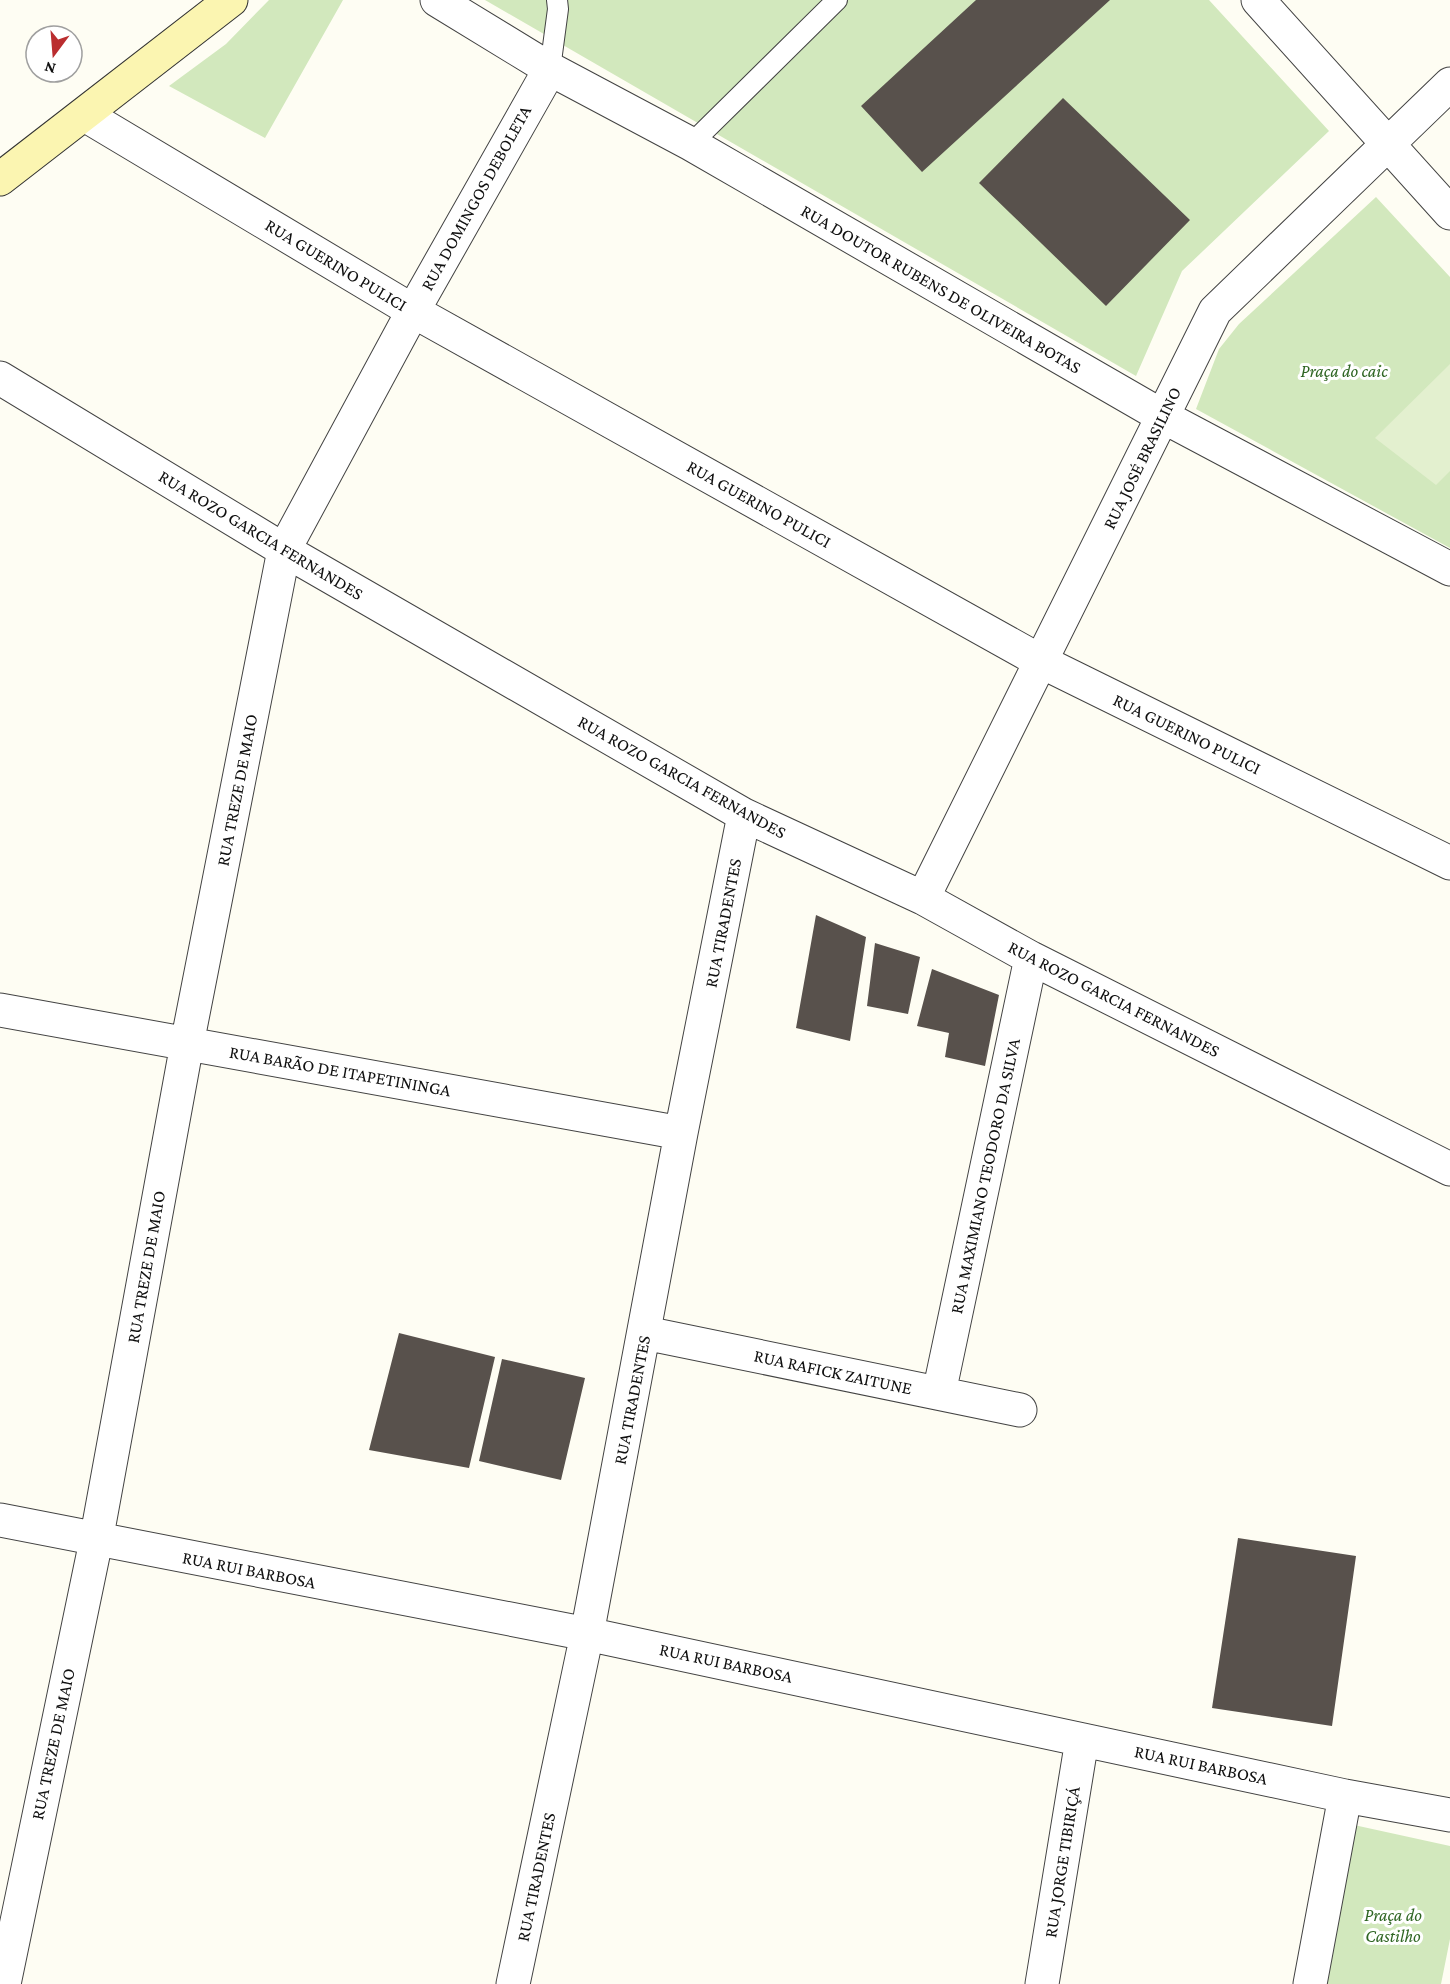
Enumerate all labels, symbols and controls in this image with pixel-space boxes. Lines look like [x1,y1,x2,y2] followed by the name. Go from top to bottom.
[24,24,84,84] north arrow
[42,58,58,78] text: N
[417,101,536,294] street label: RUA DOMINGOS DEBOLETA
[798,200,1084,378] street label: RUA DOUTOR RUBENS DE OLIVEIRA BOTAS
[262,215,410,315] street label: RUA GUERINO PULICI
[1300,361,1388,381] park label: Praça do caic
[1099,384,1185,532] street label: RUA JOSÉ BRASILINO
[684,456,834,552] street label: RUA GUERINO PULICI
[155,466,367,604] street label: RUA ROZO GARCIA FERNANDES
[1110,690,1264,778] street label: RUA GUERINO PULICI
[574,711,790,843] street label: RUA ROZO GARCIA FERNANDES
[212,712,262,868] street label: RUA TREZE DE MAIO
[701,857,745,989] street label: RUA TIRADENTES
[1005,937,1223,1061] street label: RUA ROZO GARCIA FERNANDES
[946,1036,1024,1315] street label: RUA MAXIMIANO TEODORO DA SILVA
[228,1042,453,1100] street label: RUA BARÃO DE ITAPETININGA
[123,1189,169,1345] street label: RUA TREZE DE MAIO
[610,1334,654,1466] street label: RUA TIRADENTES
[752,1345,914,1399] street label: RUA RAFICK ZAITUNE
[181,1547,318,1593] street label: RUA RUI BARBOSA
[658,1639,795,1687] street label: RUA RUI BARBOSA
[27,1666,79,1822] street label: RUA TREZE DE MAIO
[1133,1741,1270,1789] street label: RUA RUI BARBOSA
[1040,1784,1084,1939] street label: RUA JORGE TIBIRIÇÁ
[513,1811,559,1943] street label: RUA TIRADENTES
[1364,1905,1422,1946] park label: Praça do Castilho

